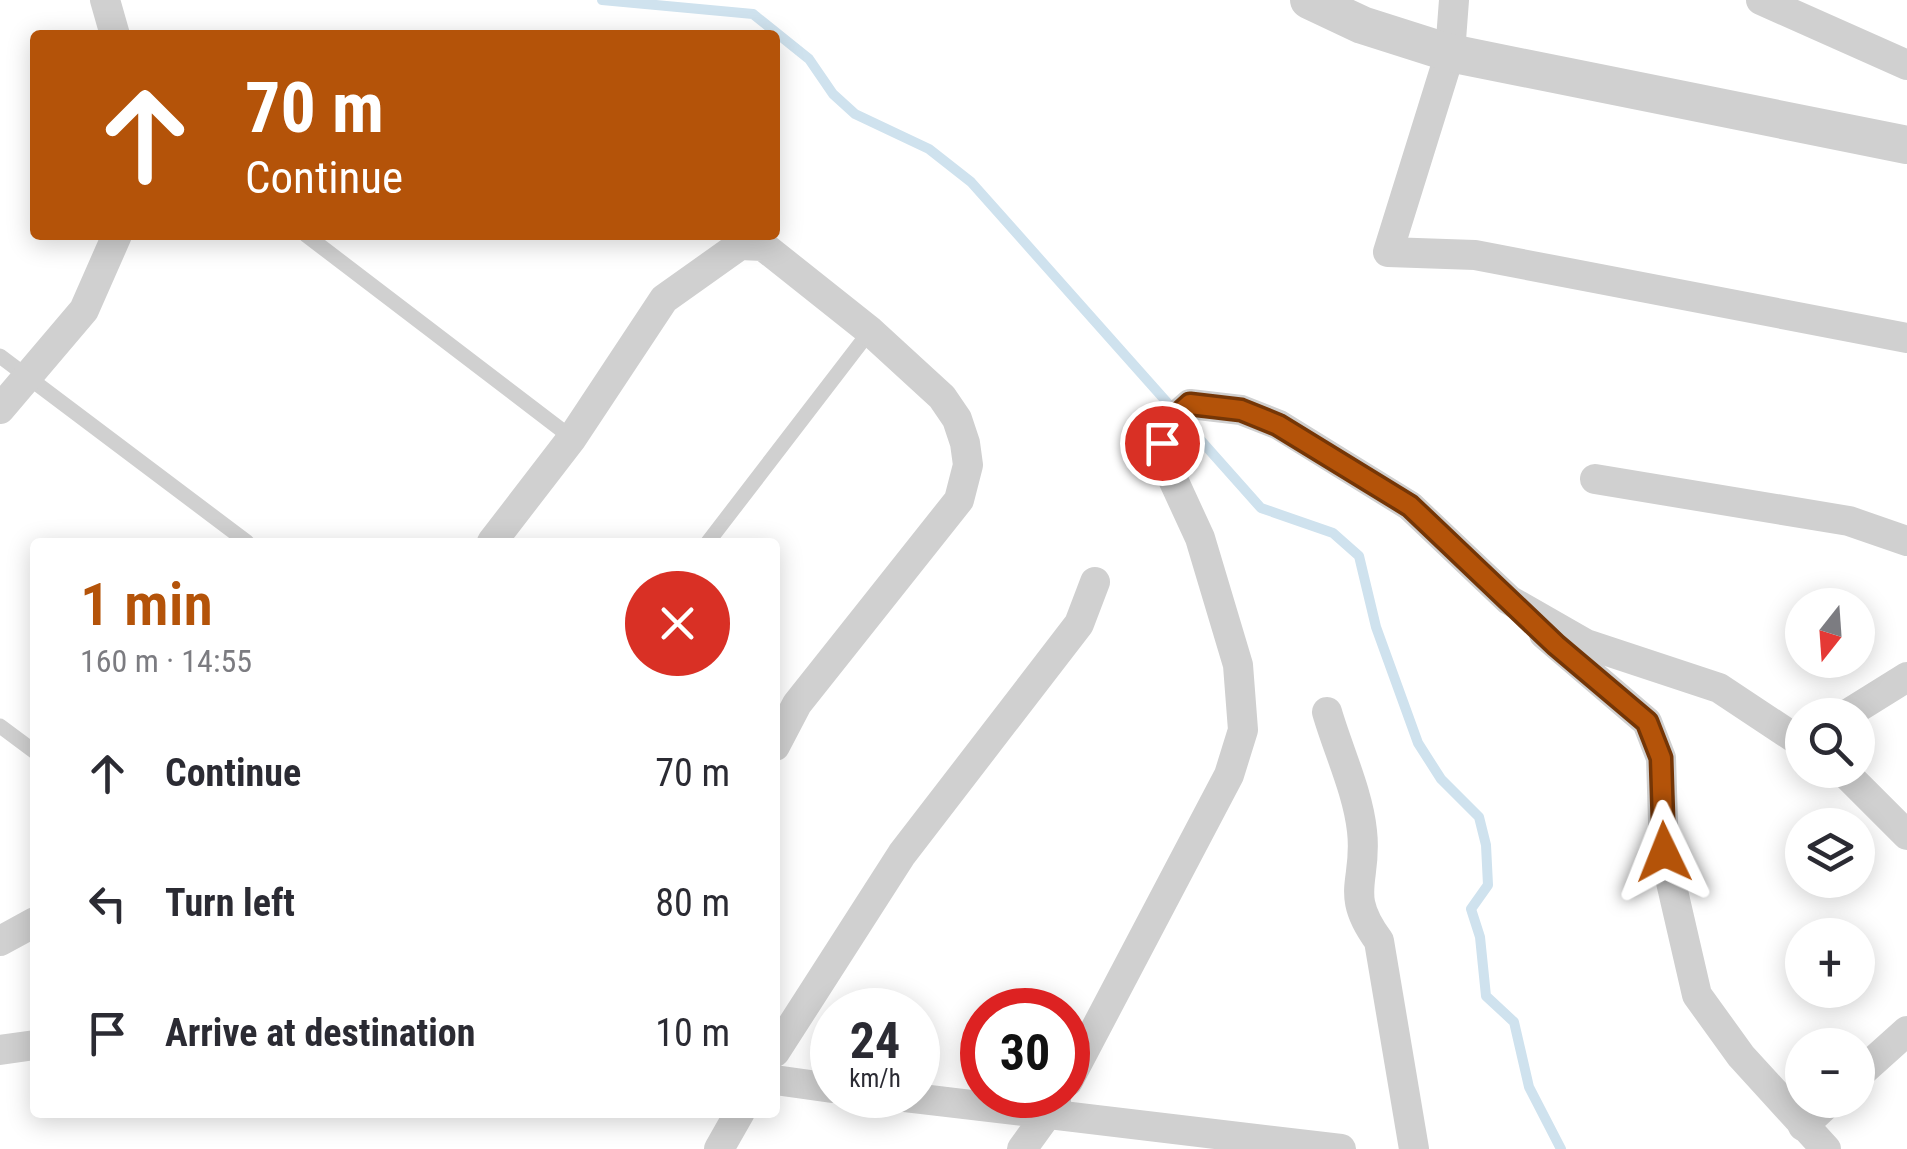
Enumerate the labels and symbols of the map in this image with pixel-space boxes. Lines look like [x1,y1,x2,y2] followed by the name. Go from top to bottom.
[1120,401,1205,486] pin
[1785,588,1875,678] north arrow
[1612,800,1716,904] position arrow
[960,988,1090,1118] speed limit sign: 30

